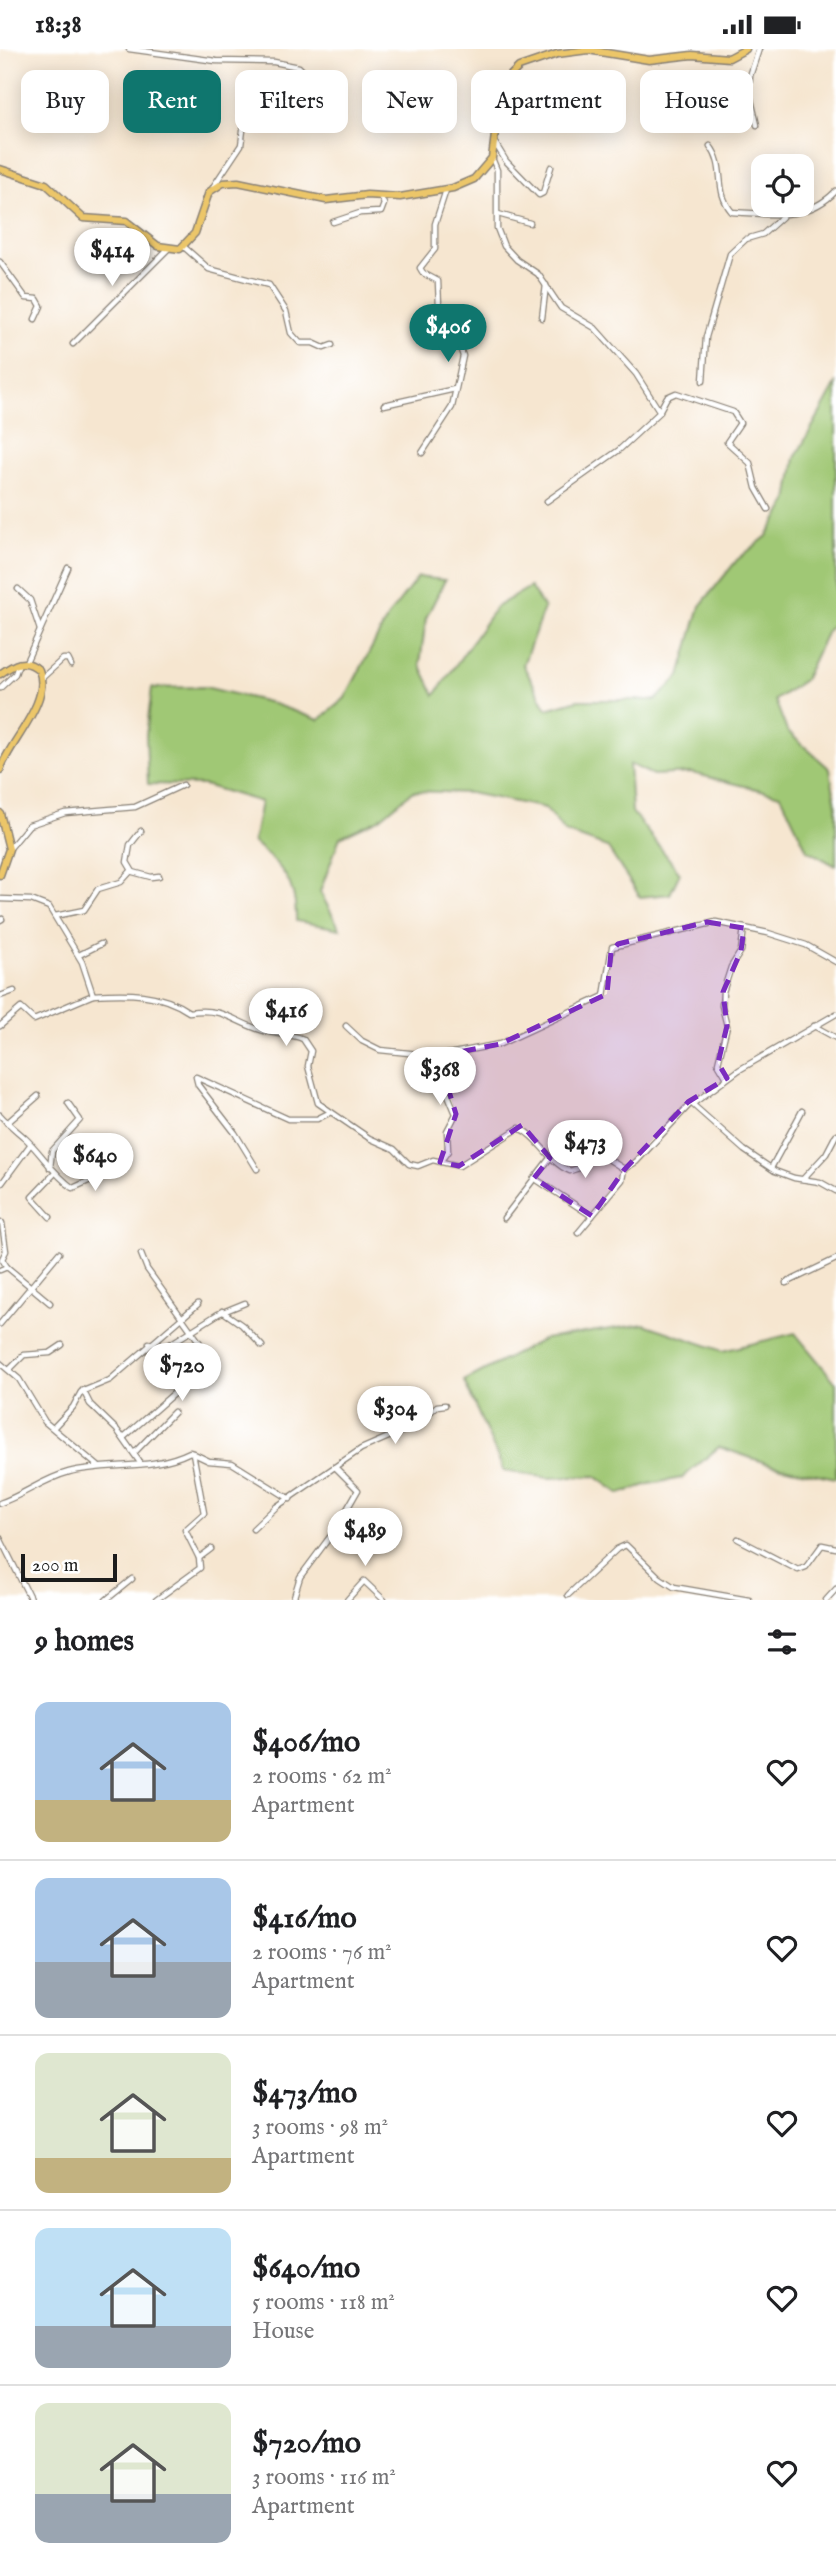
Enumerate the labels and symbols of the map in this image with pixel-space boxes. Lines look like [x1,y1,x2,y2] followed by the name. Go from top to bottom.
[71,229,153,288] pin: $414
[407,305,489,364] pin: $406
[245,989,327,1048] pin: $416
[399,1047,481,1107] pin: $368
[544,1121,626,1180] pin: $473
[54,1133,136,1193] pin: $640
[141,1343,223,1403] pin: $720
[354,1387,436,1446] pin: $304
[324,1509,406,1568] pin: $489
[21,1551,117,1583] scale bar

